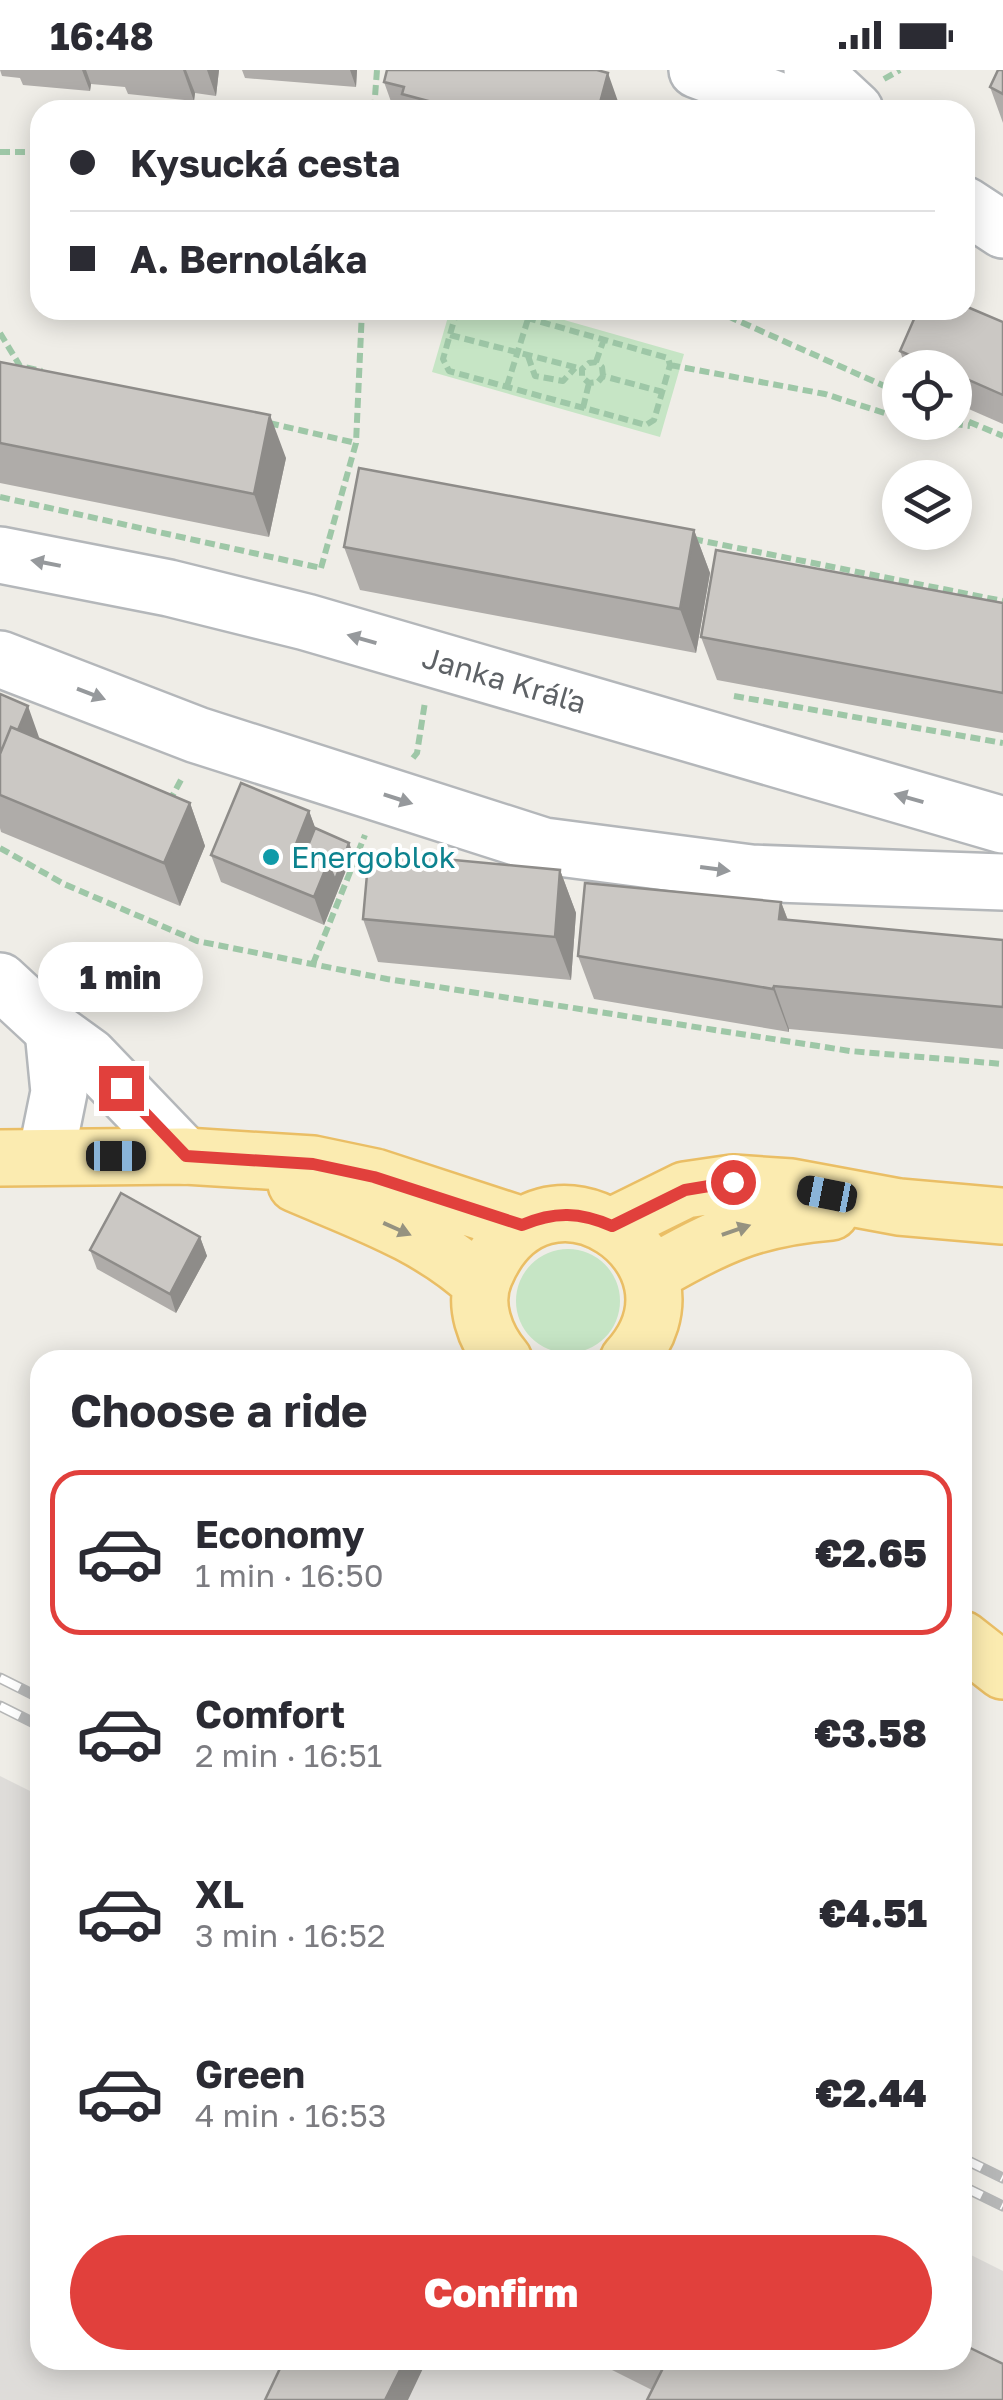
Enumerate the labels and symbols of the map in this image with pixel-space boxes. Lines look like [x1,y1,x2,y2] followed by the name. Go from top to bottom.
[30,555,61,570] one-way arrow
[346,631,377,646] one-way arrow
[418,639,590,721] street label: Janka Kráľa
[76,687,106,702] one-way arrow
[894,790,924,805] one-way arrow
[384,793,414,808] one-way arrow
[291,839,456,875] place label: Energoblok
[260,846,282,868] marker: Energoblok
[699,861,731,877] one-way arrow
[38,943,204,1013] callout: 1 min
[99,1066,144,1111] route end
[86,1141,146,1171] car
[711,1160,756,1205] route start
[795,1174,859,1214] car
[383,1220,412,1237] one-way arrow
[722,1222,752,1237] one-way arrow

